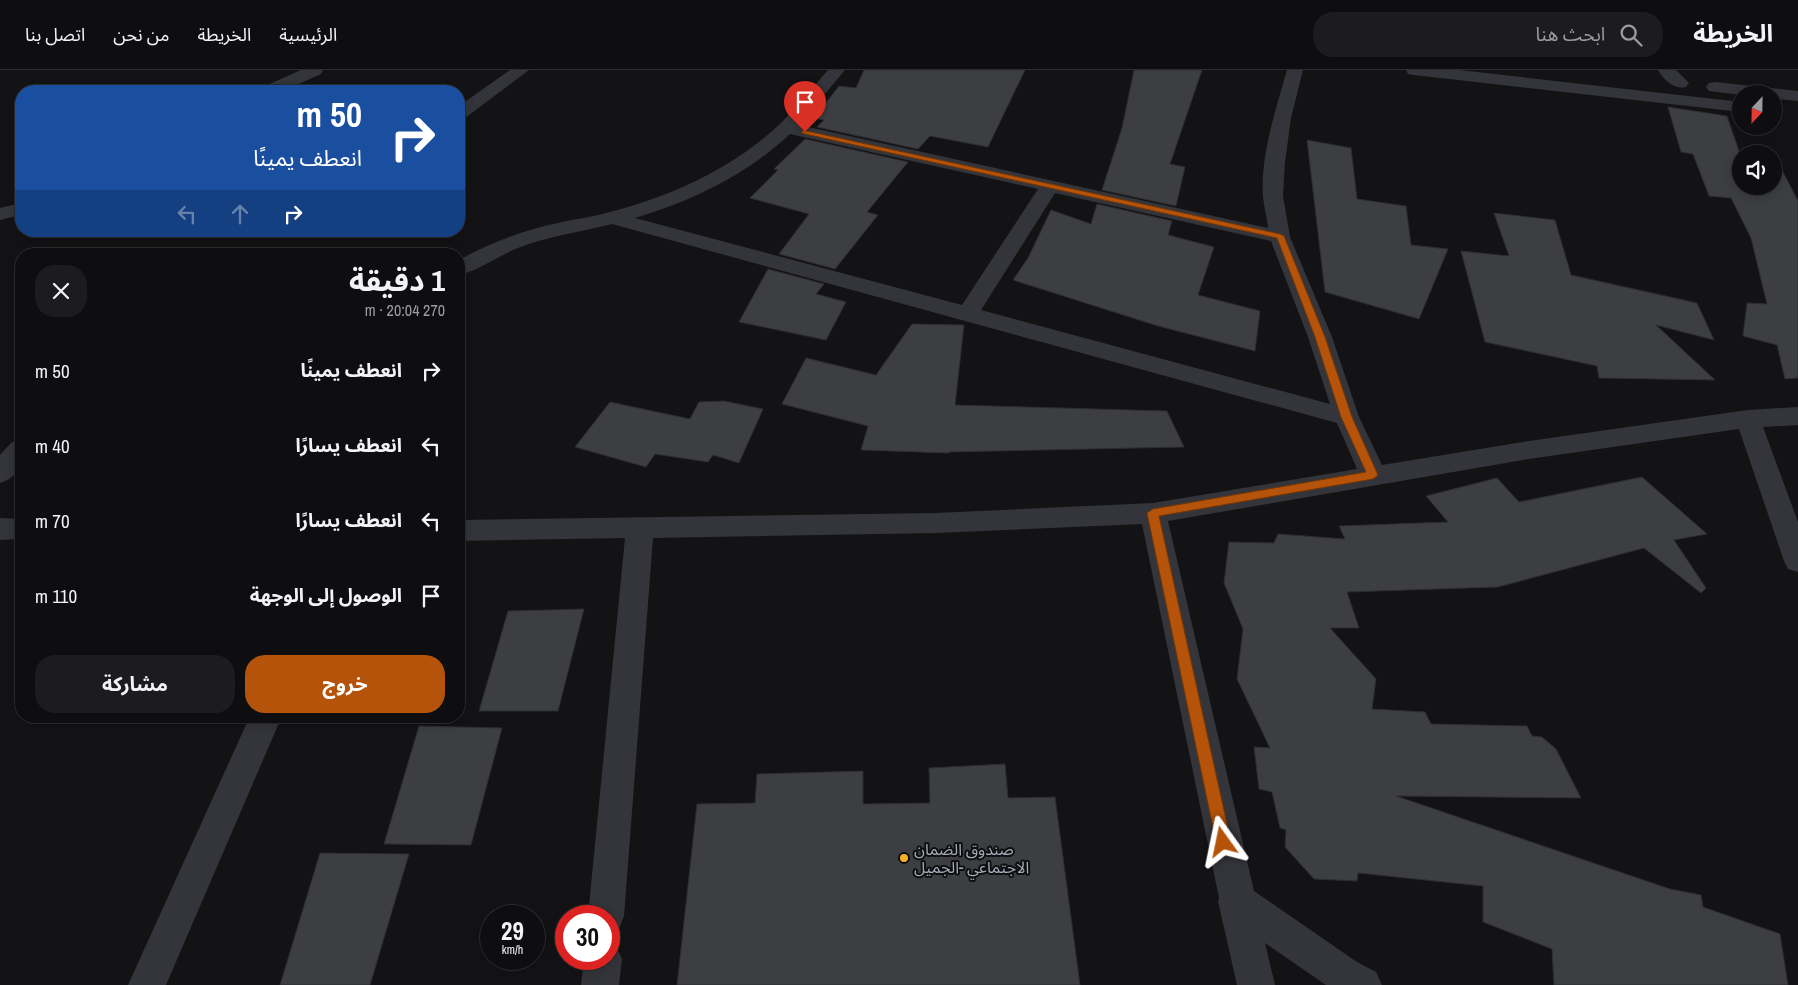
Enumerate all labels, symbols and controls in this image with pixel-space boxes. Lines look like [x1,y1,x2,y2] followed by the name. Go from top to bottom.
[1313,12,1663,57] search box
[1693,17,1773,49] text: الخريطة
[1535,21,1605,47] text: ابحث هنا
[1617,21,1645,49] icon: search
[25,22,85,47] text: اتصل بنا
[113,22,169,47] text: من نحن
[197,22,251,47] text: الخريطة
[279,22,337,47] text: الرئيسية
[784,81,826,132] pin
[1732,85,1782,135] north arrow
[1732,85,1782,195] map controls
[791,88,819,116] icon: arrive
[297,91,362,138] text: 50 m
[380,105,445,170] icon: right
[253,143,362,173] text: انعطف يمينًا
[1732,145,1782,195] button: sound
[173,200,201,228] icon: left
[226,200,254,228] icon: ahead
[279,200,307,228] icon: right
[349,260,445,300] text: 1 دقيقة
[35,265,87,317] button: close
[365,299,445,321] text: 270 m · 20:04
[301,357,402,383] text: انعطف يمينًا
[417,357,445,385] icon: right
[35,358,70,384] text: 50 m
[296,432,402,458] text: انعطف يسارًا
[417,432,445,460] icon: left
[35,433,70,459] text: 40 m
[296,507,402,533] text: انعطف يسارًا
[417,507,445,535] icon: left
[35,508,70,534] text: 70 m
[250,582,402,608] text: الوصول إلى الوجهة
[417,582,445,610] icon: arrive
[35,583,77,609] text: 110 m
[35,655,235,713] button: مشاركة
[245,655,445,713] button: خروج
[1196,815,1248,867] position arrow
[914,838,1029,880] place label: صندوق الضمان الاجتماعي -الجميل
[898,852,910,864] marker: صندوق الضمان الاجتماعي -الجميل
[555,905,620,970] speed limit sign: 30
[501,914,524,948] text: 29
[502,942,523,958] text: km/h

